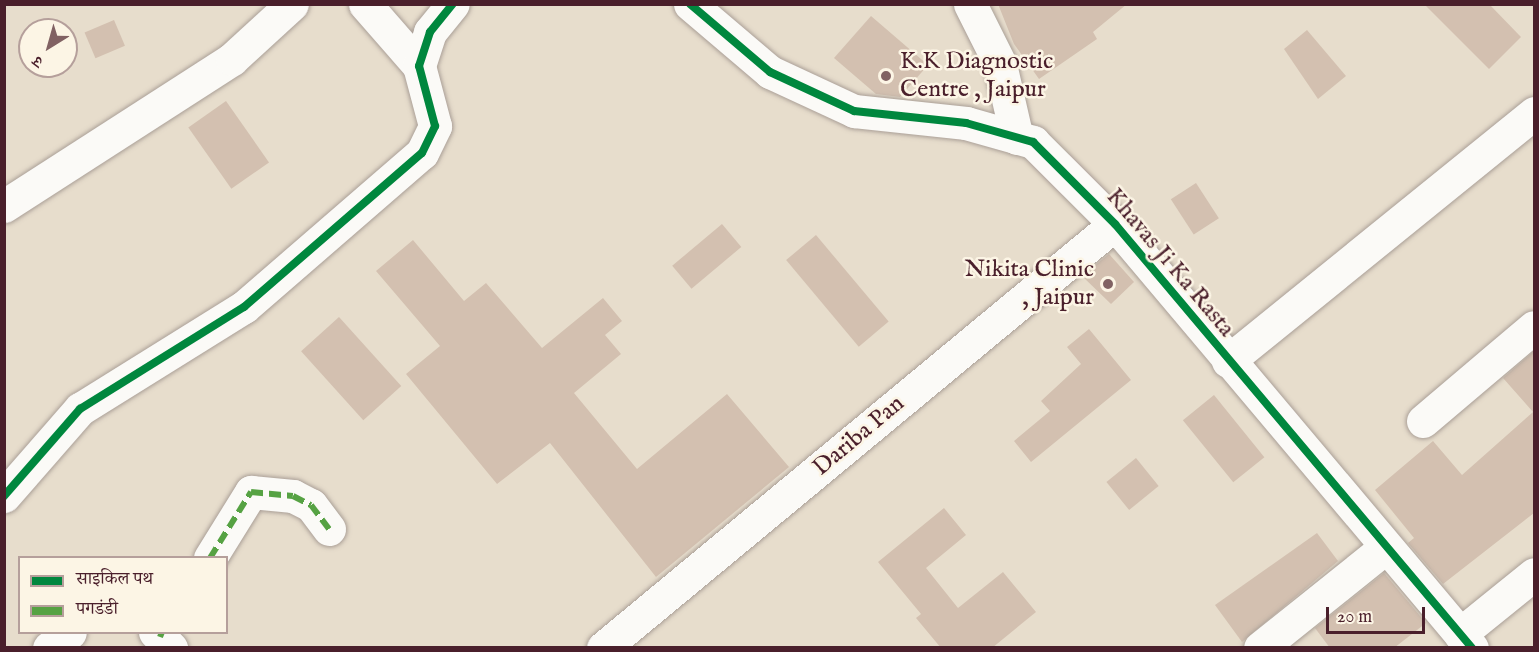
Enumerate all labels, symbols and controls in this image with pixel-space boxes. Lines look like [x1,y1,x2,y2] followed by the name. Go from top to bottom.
[18,18,78,78] north arrow
[900,48,1053,104] place label: K.K Diagnostic Centre , Jaipur
[29,50,48,71] text: उ
[877,67,895,85] marker: K.K Diagnostic Centre , Jaipur
[1100,183,1240,343] street label: Khavas Ji Ka Rasta
[964,256,1094,312] place label: Nikita Clinic , Jaipur
[1099,275,1117,293] marker: Nikita Clinic , Jaipur
[808,390,910,482] street label: Dariba Pan
[18,556,228,634] legend
[76,568,153,591] text: साइकिल पथ
[1329,595,1428,633] scale bar
[76,598,118,621] text: पगडंडी
[1337,606,1372,629] text: 20 m

